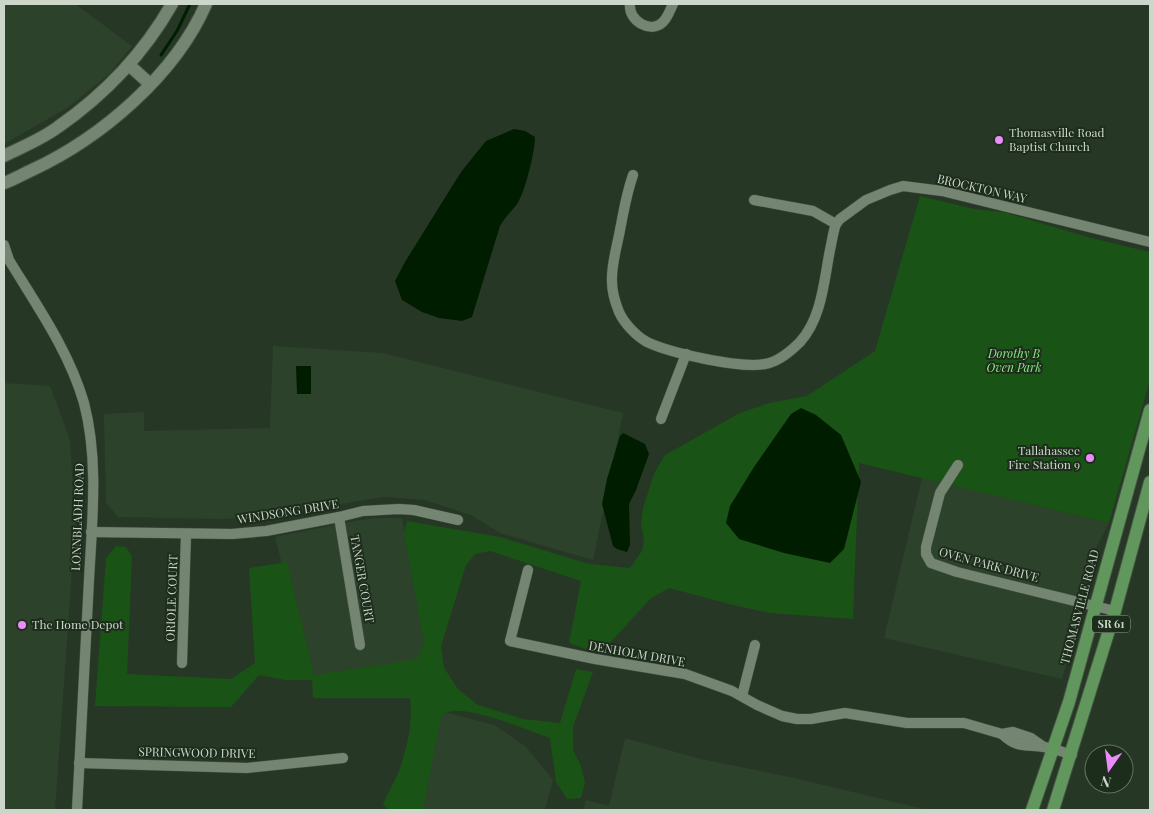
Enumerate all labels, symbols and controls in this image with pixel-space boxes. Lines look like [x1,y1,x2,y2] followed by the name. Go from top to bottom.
[1009,124,1105,154] place label: Thomasville Road Baptist Church
[993,134,1005,146] marker: Thomasville Road Baptist Church
[936,170,1030,206] street label: BROCKTON WAY
[987,345,1041,375] park label: Dorothy B Oven Park
[1008,442,1080,472] place label: Tallahassee Fire Station 9
[1084,452,1096,464] marker: Tallahassee Fire Station 9
[67,463,87,571] street label: LONNBLADH ROAD
[235,495,340,527] street label: WINDSONG DRIVE
[347,533,379,625] street label: TANGER COURT
[938,543,1041,585] street label: OVEN PARK DRIVE
[1056,547,1102,666] street label: THOMASVILLE ROAD
[161,554,181,642] street label: ORIOLE COURT
[32,616,124,632] place label: The Home Depot
[1092,616,1130,632] road number: SR 61
[16,619,28,631] marker: The Home Depot
[588,637,687,669] street label: DENHOLM DRIVE
[138,743,256,761] street label: SPRINGWOOD DRIVE
[1084,744,1134,794] north arrow
[1099,772,1113,793] text: N

